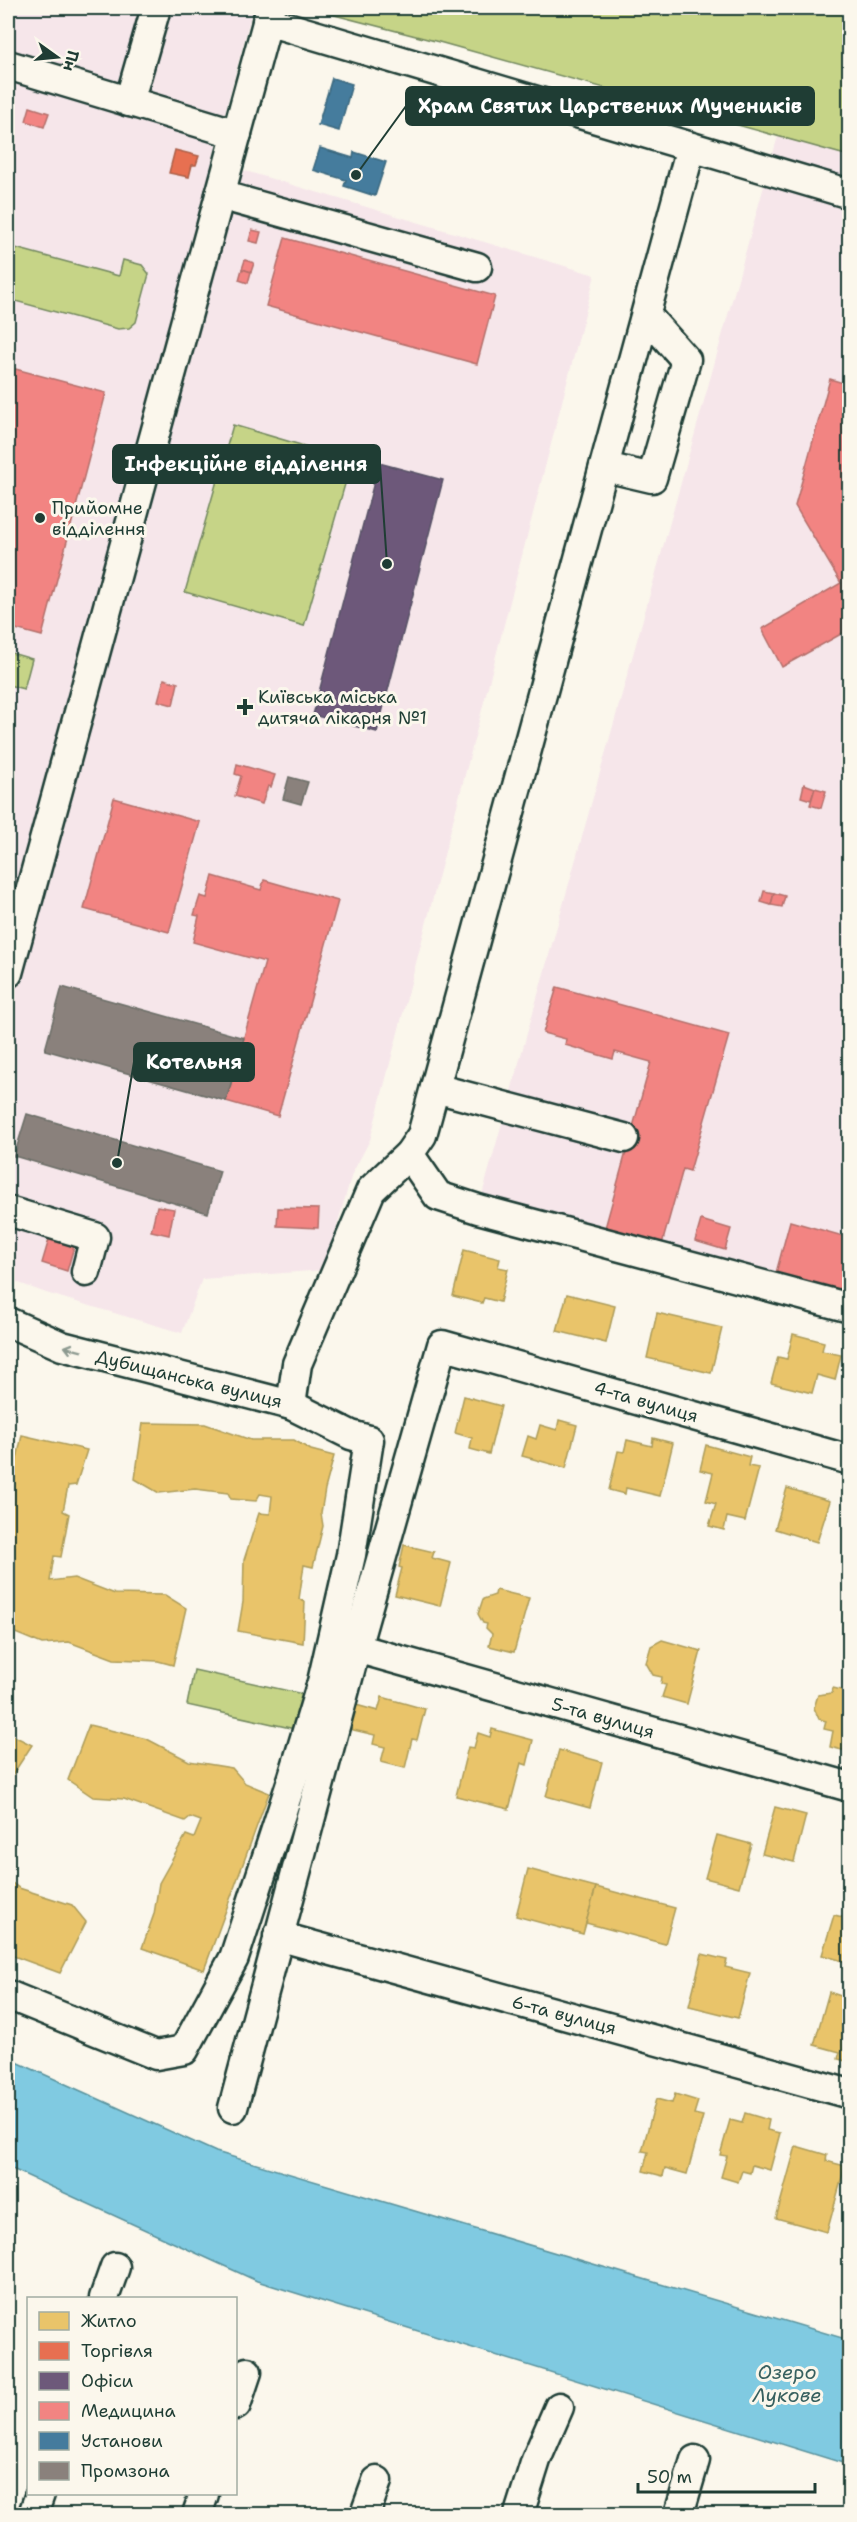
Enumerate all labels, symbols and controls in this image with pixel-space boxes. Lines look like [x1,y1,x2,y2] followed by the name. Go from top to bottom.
[27,27,87,87] north arrow
[58,48,84,74] text: Пн
[406,87,814,125] callout: Храм Святих Царствених Мучеників
[418,93,802,119] text: Храм Святих Царствених Мучеників
[113,445,380,483] callout: Інфекційне відділення
[124,451,368,477] text: Інфекційне відділення
[52,496,145,541] place label: Прийомне відділення
[33,511,47,525] marker: Прийомне відділення
[258,685,427,730] place label: Київська міська дитяча лікарня №1
[236,698,254,716] marker: Київська міська дитяча лікарня №1
[134,1043,254,1081] callout: Котельня
[146,1049,242,1075] text: Котельня
[64,1343,83,1355] one-way arrow
[93,1344,285,1414] street label: Дубищанська вулиця
[591,1376,701,1428] street label: 4-та вулиця
[549,1692,657,1744] street label: 5-та вулиця
[509,1990,619,2040] street label: 6-та вулиця
[27,2297,237,2495] legend
[81,2309,137,2333] text: Житло
[81,2339,153,2363] text: Торгівля
[751,2359,822,2408] water label: Озеро Лукове
[81,2369,134,2393] text: Офіси
[81,2399,176,2423] text: Медицина
[81,2429,163,2453] text: Установи
[638,2456,815,2494] scale bar
[81,2459,170,2483] text: Промзона
[647,2465,692,2489] text: 50 m

